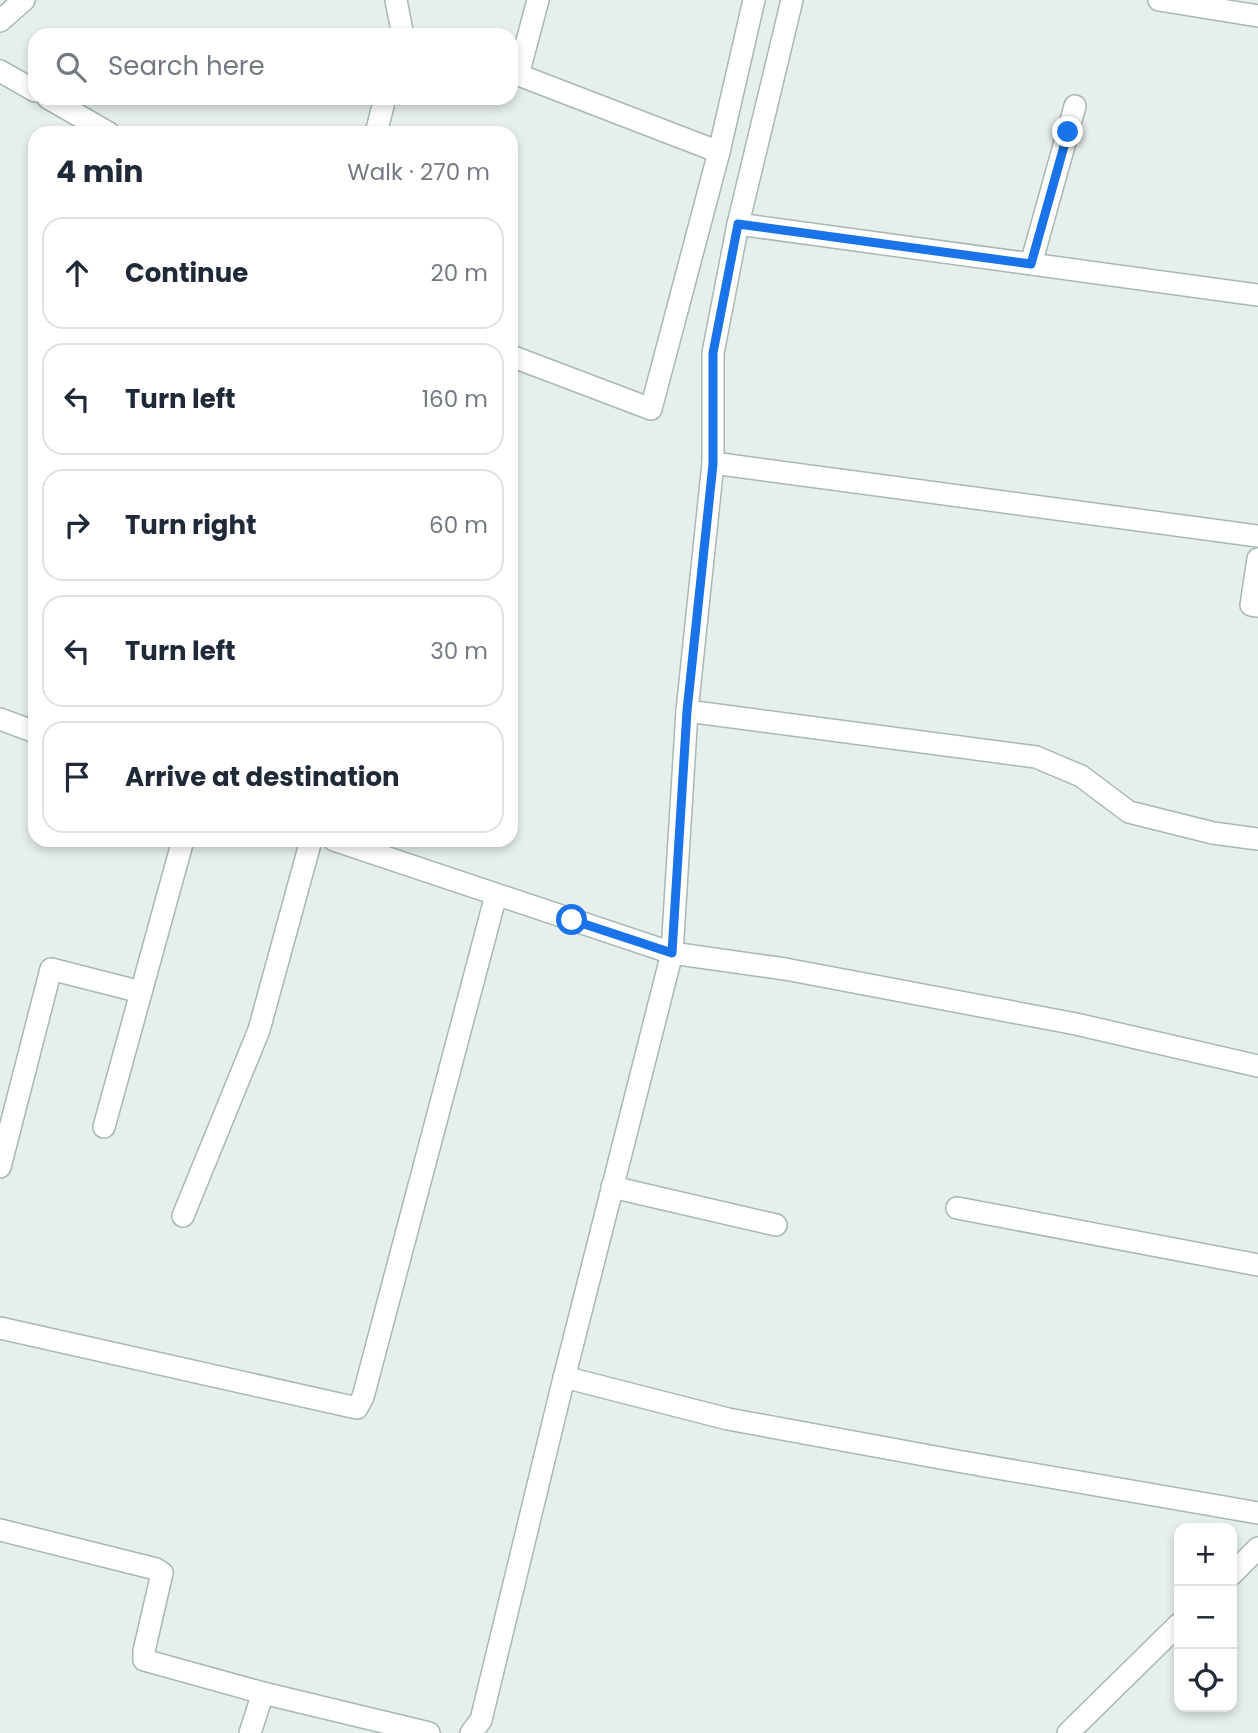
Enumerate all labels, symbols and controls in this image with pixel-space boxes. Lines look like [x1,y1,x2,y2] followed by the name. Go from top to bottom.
[28,28,518,105] search box
[52,48,90,86] icon: search
[108,48,265,84] text: Search here
[1052,116,1083,147] route end
[56,150,144,193] text: 4 min
[347,156,490,188] text: Walk · 270 m
[58,254,96,292] icon: ahead
[125,255,248,291] text: Continue
[430,257,488,289] text: 20 m
[58,380,96,418] icon: left
[125,381,236,417] text: Turn left
[422,383,488,415] text: 160 m
[58,506,96,544] icon: right
[125,507,257,543] text: Turn right
[429,509,488,541] text: 60 m
[58,632,96,670] icon: left
[125,633,236,669] text: Turn left
[430,635,488,667] text: 30 m
[58,758,96,796] icon: arrive
[125,759,400,795] text: Arrive at destination
[556,904,587,935] route start
[1174,1523,1237,1712] map controls
[1174,1523,1237,1586] button: +
[1174,1586,1237,1649] button: −
[1174,1649,1237,1712] button: locate

